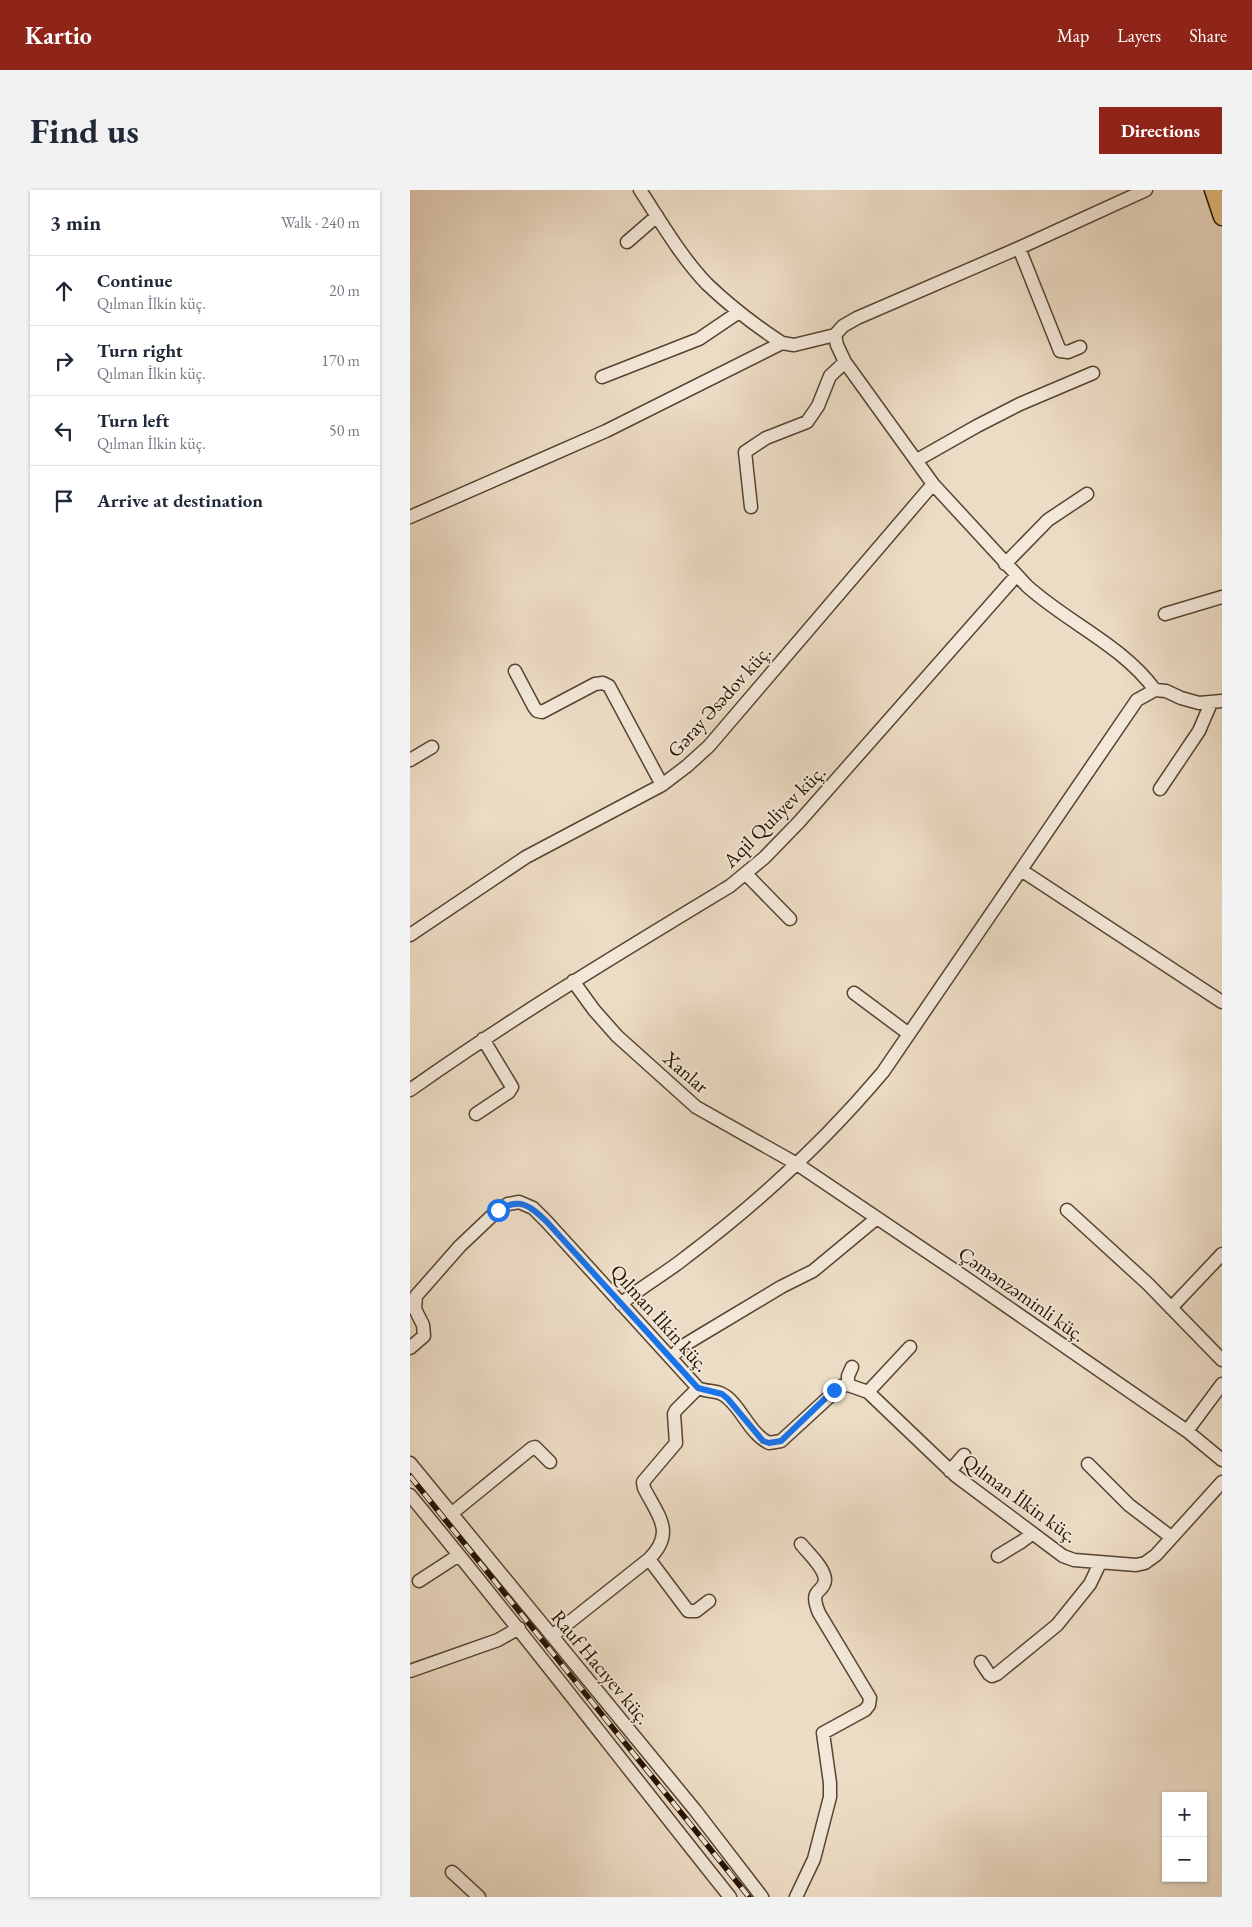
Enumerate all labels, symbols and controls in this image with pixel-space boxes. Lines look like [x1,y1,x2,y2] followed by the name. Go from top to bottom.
[25,20,92,51] text: Kartio
[1057,24,1089,47] text: Map
[1117,24,1161,47] text: Layers
[1189,24,1227,47] text: Share
[1099,107,1222,154] button: Directions
[30,108,139,153] text: Find us
[50,209,101,236] text: 3 min
[281,212,360,233] text: Walk · 240 m
[97,268,172,293] text: Continue
[50,277,78,305] icon: ahead
[329,280,360,301] text: 20 m
[97,293,206,314] text: Qılman İlkin küç.
[97,338,183,363] text: Turn right
[50,347,78,375] icon: right
[321,350,360,371] text: 170 m
[97,363,206,384] text: Qılman İlkin küç.
[97,408,169,433] text: Turn left
[50,417,78,445] icon: left
[329,420,360,441] text: 50 m
[97,433,206,454] text: Qılman İlkin küç.
[50,487,78,515] icon: arrive
[97,488,263,513] text: Arrive at destination
[662,639,776,763] street label: Gəray Əsədov küç.
[716,759,831,874] street label: Aqil Quliyev küç.
[657,1044,714,1099] street label: Xanlar
[487,1199,510,1222] route start
[953,1240,1091,1348] street label: Çəmənzəminli küç.
[605,1259,715,1377] street label: Qılman İlkin küç.
[823,1379,846,1402] route end
[957,1447,1083,1549] street label: Qılman İlkin küç.
[546,1604,656,1730] street label: Rauf Hacıyev küç.
[1162,1792,1207,1882] map controls
[1162,1792,1207,1837] button: +
[1162,1837,1207,1882] button: −

